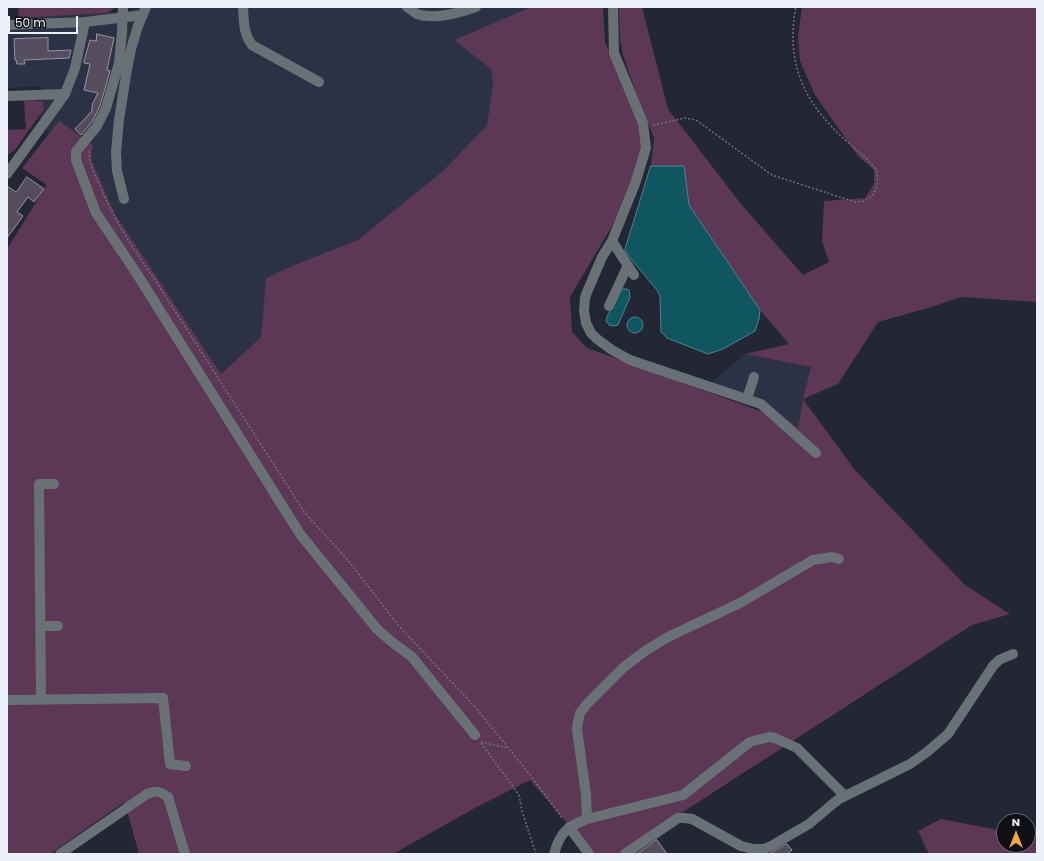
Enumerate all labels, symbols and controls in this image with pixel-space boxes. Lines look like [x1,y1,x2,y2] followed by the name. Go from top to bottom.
[10,8,80,34] scale bar
[15,14,46,31] text: 50 m
[996,813,1036,853] north arrow
[1012,814,1020,830] text: N

